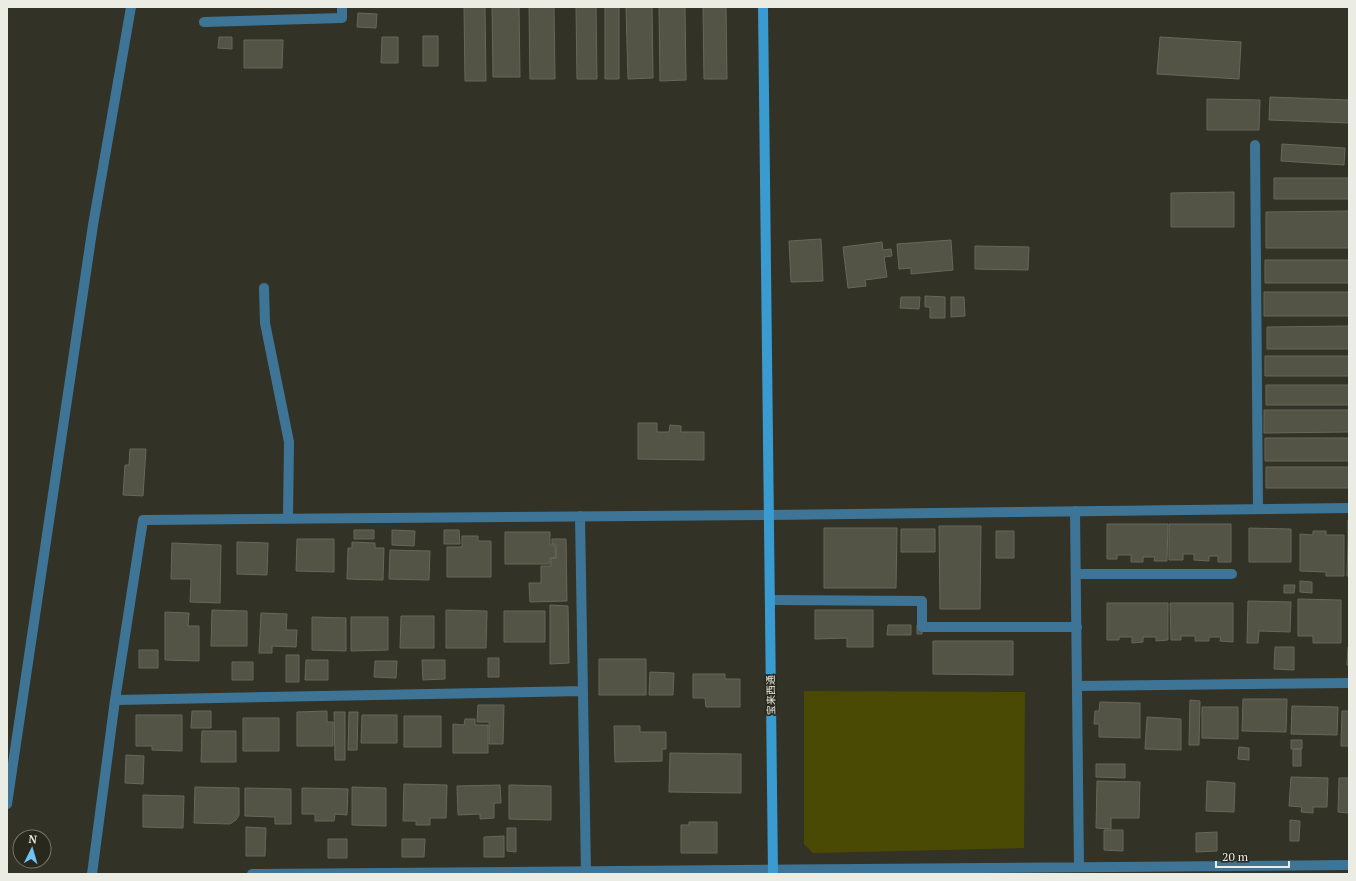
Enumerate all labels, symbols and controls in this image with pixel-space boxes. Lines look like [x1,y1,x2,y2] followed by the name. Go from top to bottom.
[764,675,778,715] street label: 宝来西通
[12,829,52,869] north arrow
[28,832,38,846] text: N
[1216,843,1289,869] scale bar
[1222,849,1249,864] text: 20 m

